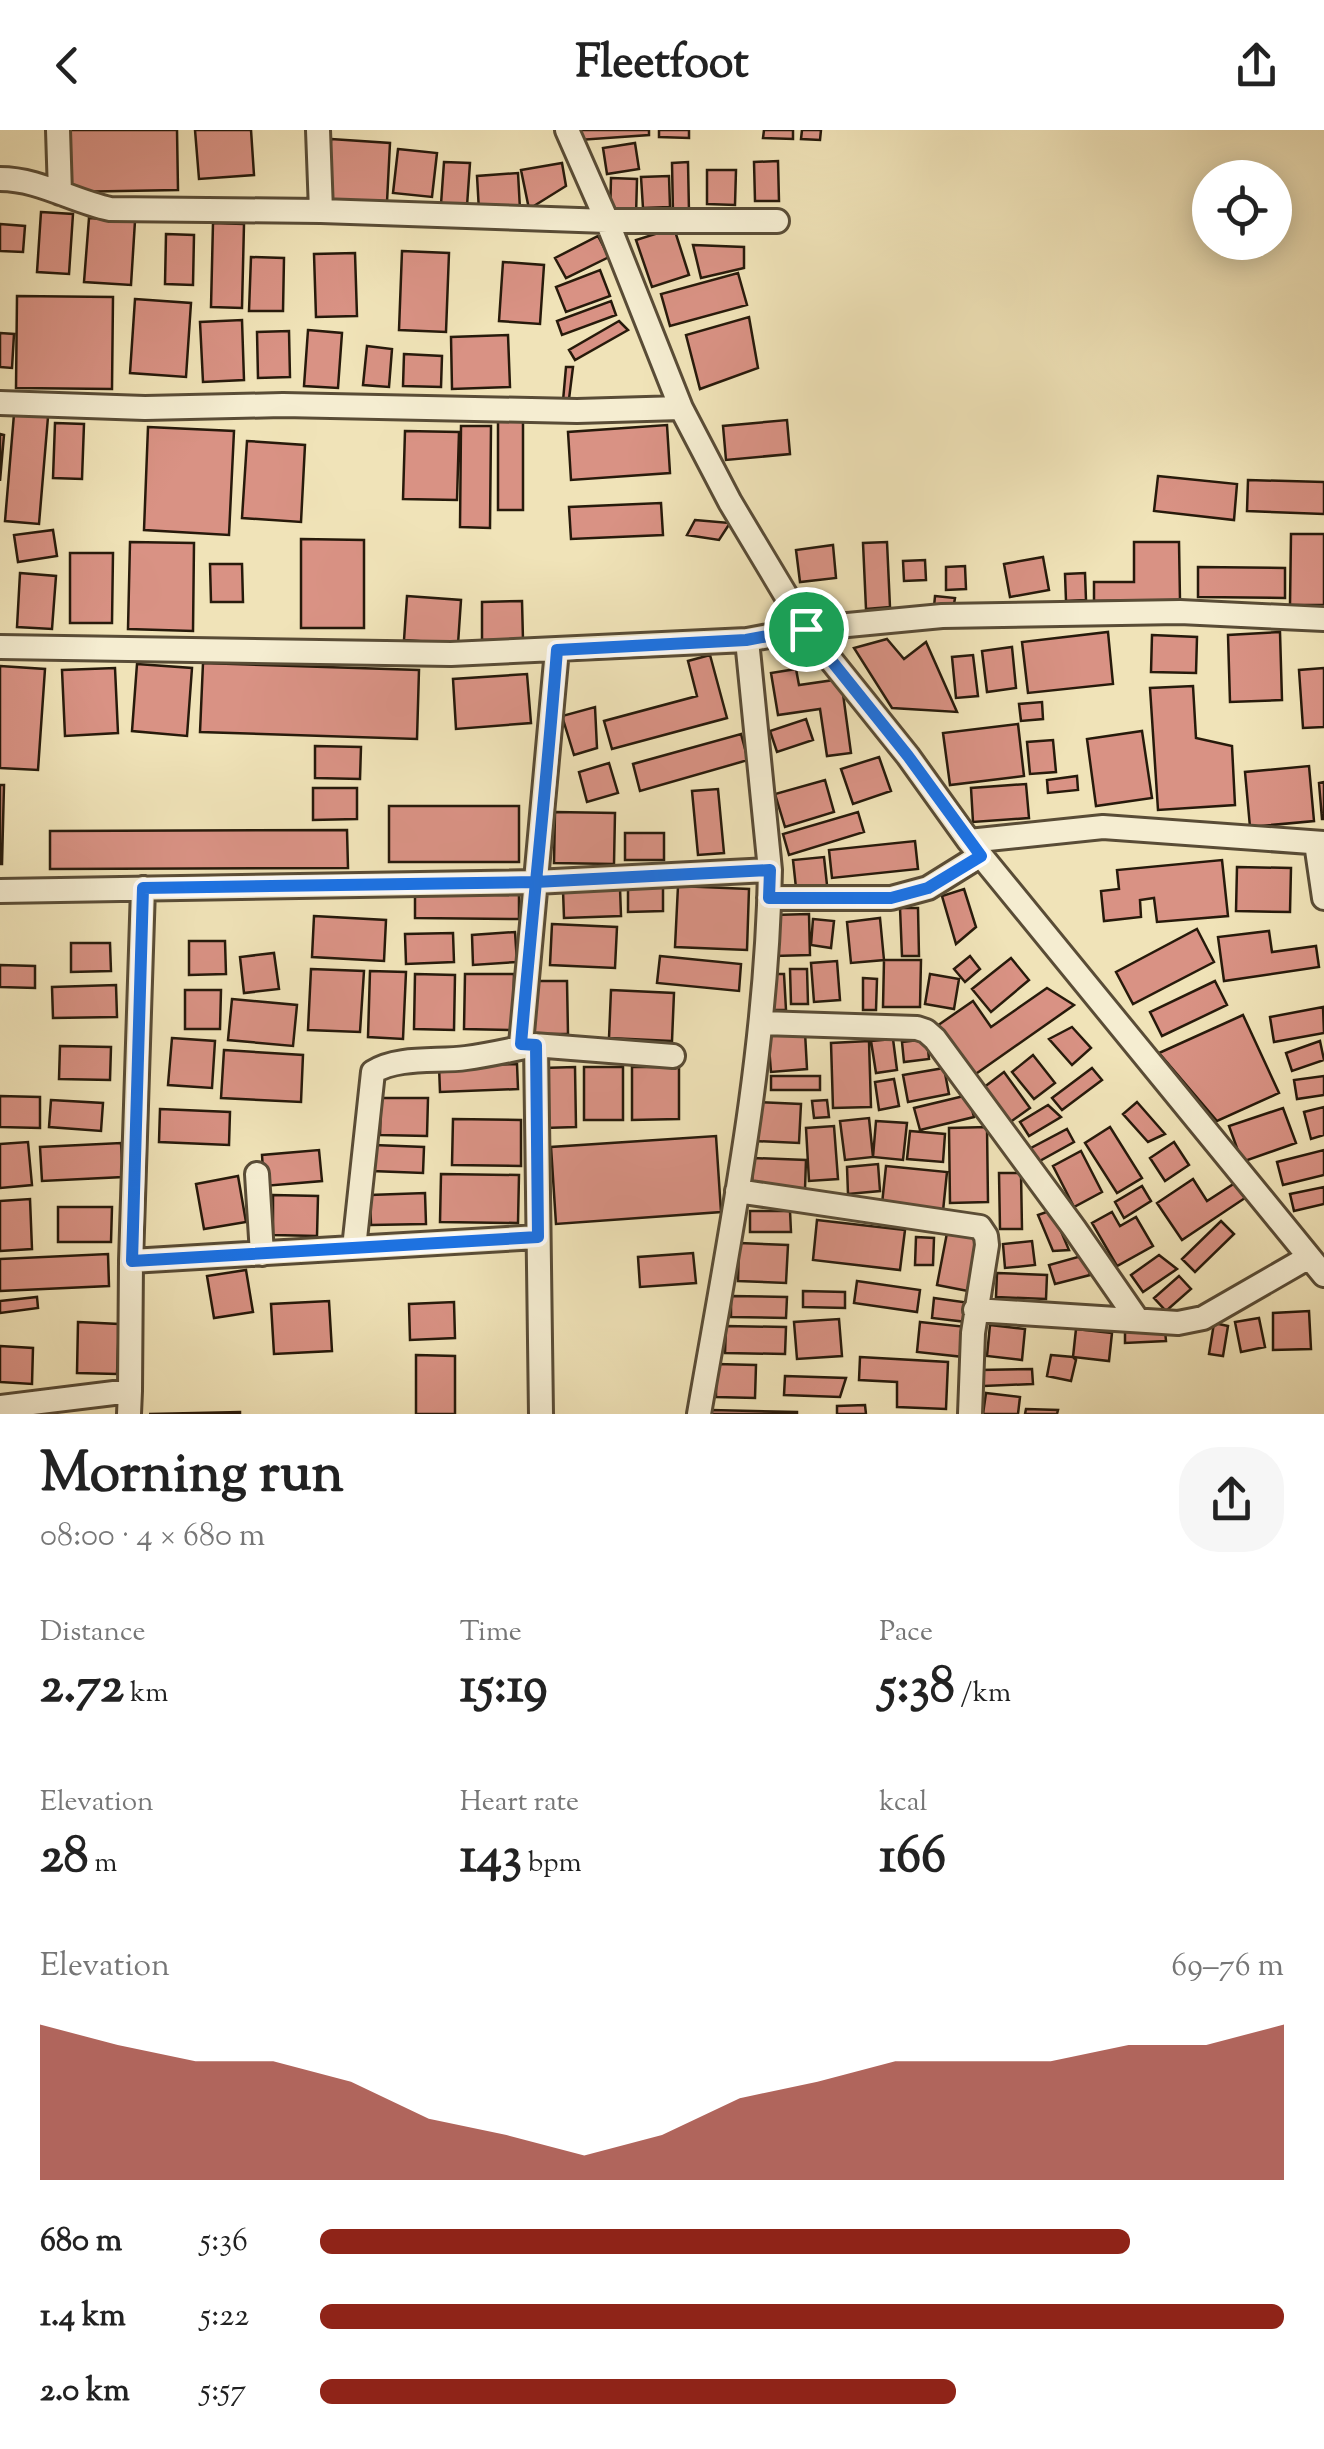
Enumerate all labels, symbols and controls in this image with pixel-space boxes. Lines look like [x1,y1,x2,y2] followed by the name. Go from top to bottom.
[575,33,749,98] text: Fleetfoot
[40,38,95,93] icon: back
[1229,38,1284,93] icon: share
[1192,160,1292,260] map controls
[1192,160,1292,260] button: locate
[764,587,849,672] pin
[779,602,834,657] icon: arrive
[40,1437,344,1516] text: Morning run
[1179,1447,1284,1552] button: share
[40,1514,265,1560] text: 08:00 · 4 × 680 m
[40,1613,146,1653] text: Distance
[460,1613,522,1653] text: Time
[879,1613,933,1653] text: Pace
[40,1653,124,1725] text: 2.72
[460,1653,548,1725] text: 15:19
[879,1653,955,1725] text: 5:38
[124,1674,168,1714] text: km
[955,1674,1011,1714] text: /km
[40,1783,154,1823] text: Elevation
[460,1783,579,1823] text: Heart rate
[879,1783,927,1823] text: kcal
[40,1823,88,1895] text: 28
[460,1823,522,1895] text: 143
[879,1823,946,1895] text: 166
[88,1844,118,1884] text: m
[522,1844,582,1884] text: bpm
[40,1944,170,1990] text: Elevation
[1171,1944,1284,1990] text: 69–76 m
[40,2219,122,2265] text: 680 m
[200,2219,248,2265] text: 5:36
[40,2294,126,2340] text: 1.4 km
[200,2294,249,2340] text: 5:22
[40,2369,130,2415] text: 2.0 km
[200,2369,246,2415] text: 5:57

